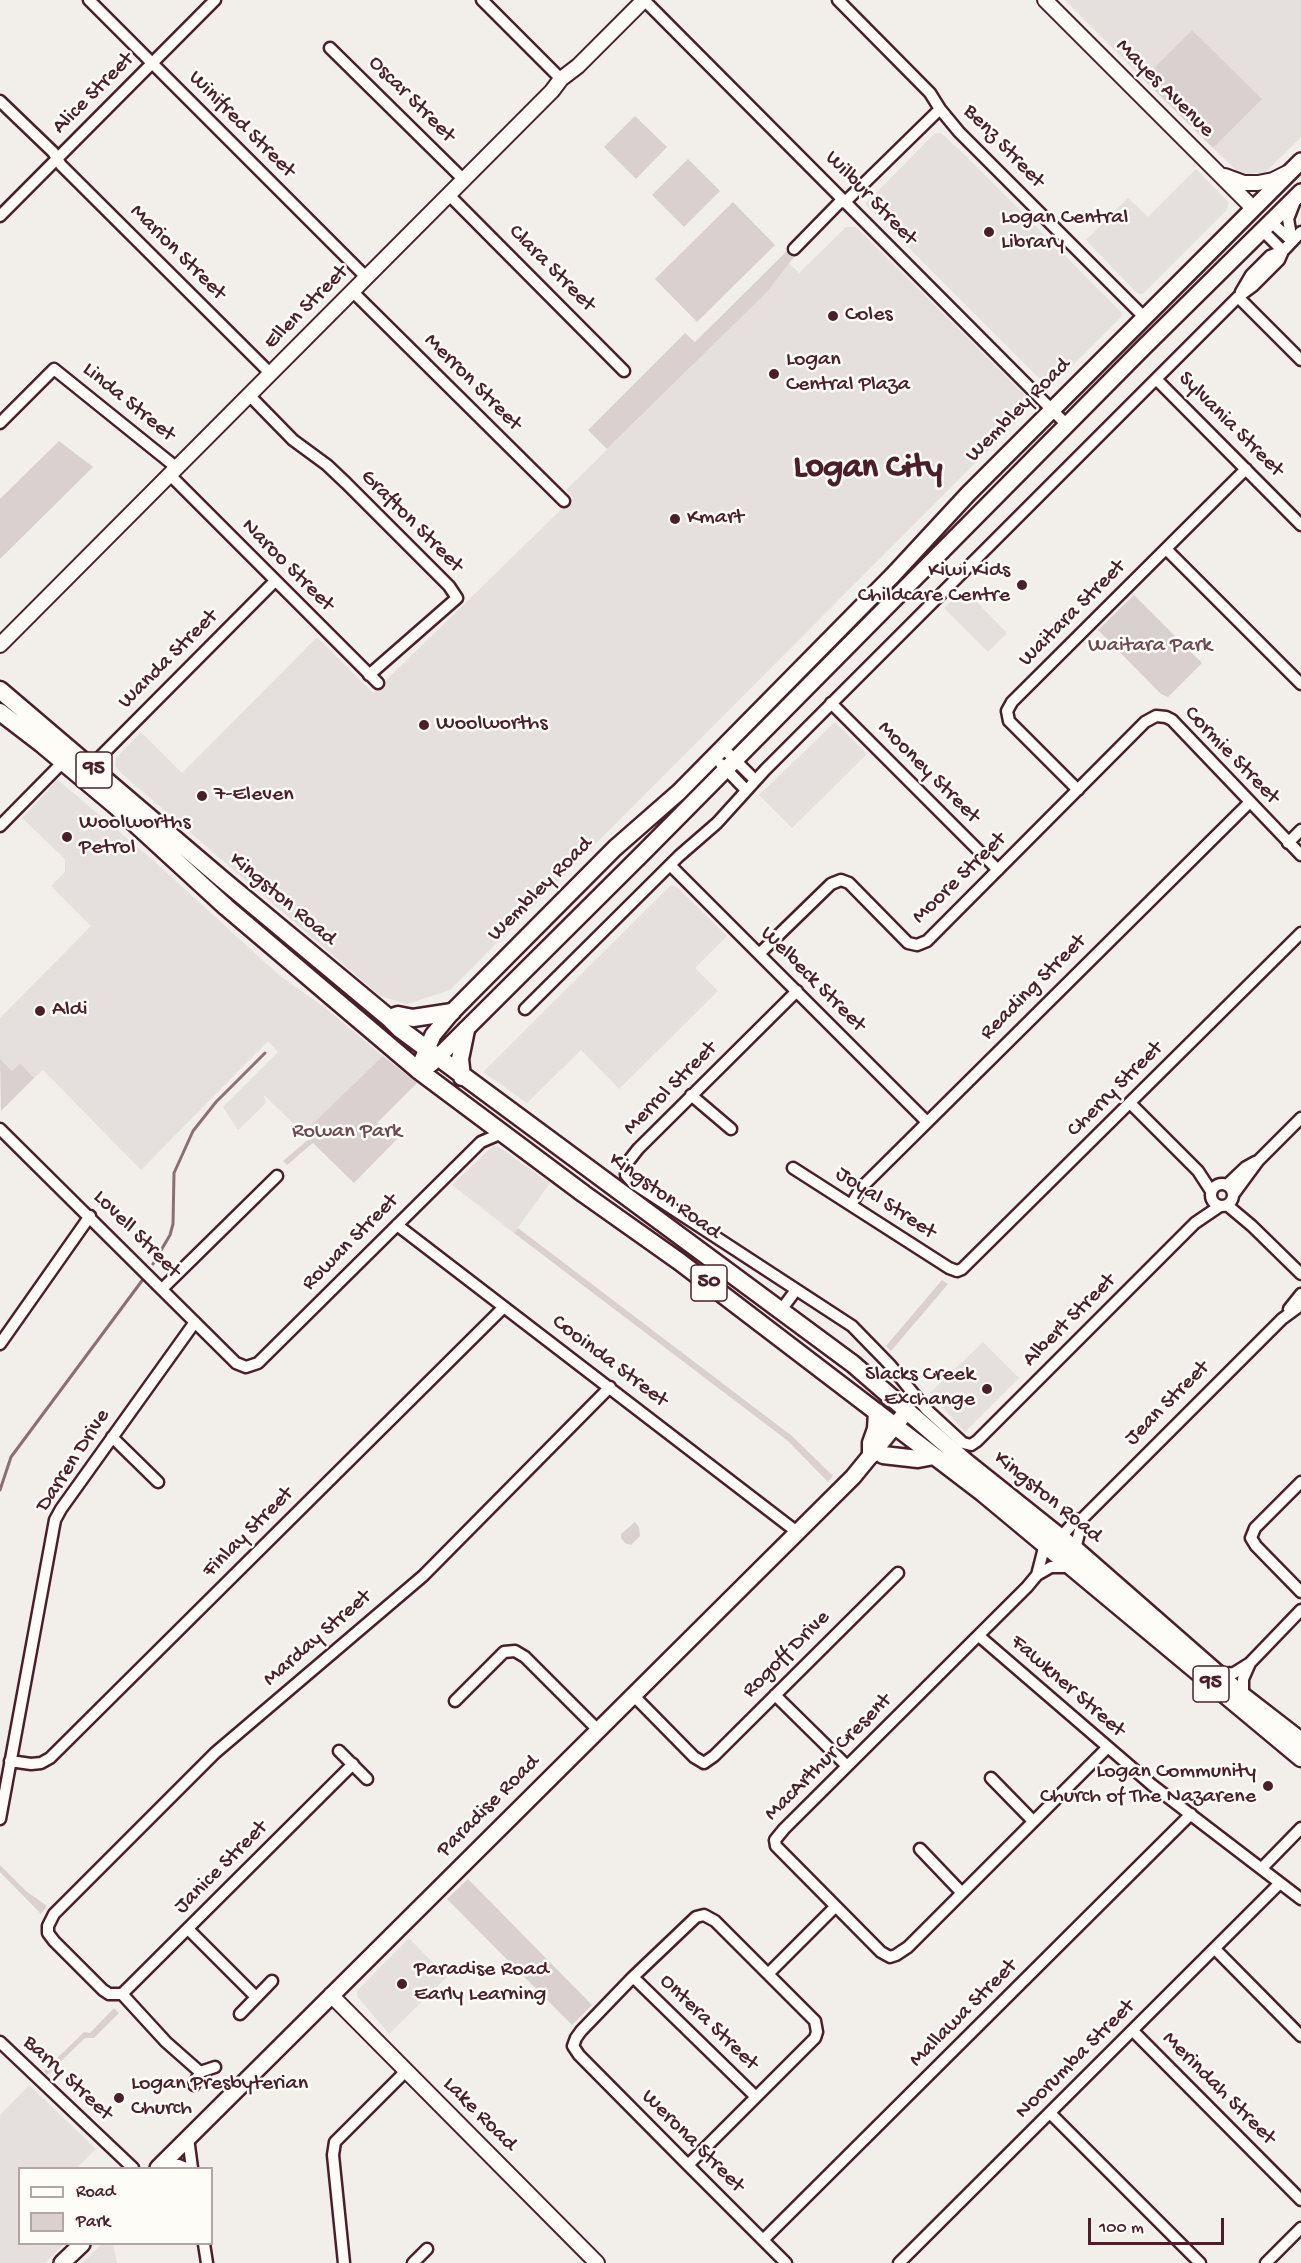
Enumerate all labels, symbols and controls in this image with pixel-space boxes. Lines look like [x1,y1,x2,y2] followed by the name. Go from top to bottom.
[1109,34,1219,144] street label: Mayes Avenue
[47,47,141,141] street label: Alice Street
[362,51,460,149] street label: Oscar Street
[182,66,300,184] street label: Winifred Street
[956,99,1050,195] street label: Benz Street
[818,146,922,252] street label: Wilbur Street
[123,199,231,307] street label: Marion Street
[1001,206,1128,258] place label: Logan Central Library
[502,220,600,318] street label: Clara Street
[982,225,996,239] marker: Logan Central Library
[259,260,355,356] street label: Ellen Street
[845,303,893,329] place label: Coles
[826,309,840,323] marker: Coles
[417,328,527,438] street label: Merron Street
[786,348,910,400] place label: Logan Central Plaza
[961,353,1077,469] street label: Wembley Road
[76,357,180,449] street label: Linda Street
[1171,366,1289,484] street label: Sylvania Street
[767,367,781,381] marker: Logan Central Plaza
[794,450,942,490] district label: Logan City
[354,465,468,579] street label: Grafton Street
[687,506,744,532] place label: Kmart
[668,512,682,526] marker: Kmart
[235,514,339,618] street label: Naroo Street
[1014,555,1132,673] street label: Waitara Street
[858,559,1010,610] place label: Kiwi Kids Childcare Centre
[1015,578,1029,592] marker: Kiwi Kids Childcare Centre
[114,605,224,715] street label: Wanda Street
[1088,634,1212,660] park label: Waitara Park
[1177,701,1285,811] street label: Cormie Street
[436,712,548,738] place label: Woolworths
[871,716,985,830] street label: Mooney Street
[417,718,431,732] marker: Woolworths
[76,752,112,788] road number: 95
[214,783,294,809] place label: 7-Eleven
[195,789,209,803] marker: 7-Eleven
[79,811,191,862] place label: Woolworths Petrol
[907,827,1013,931] street label: Moore Street
[60,830,74,844] marker: Woolworths Petrol
[483,832,599,948] street label: Wembley Road
[223,847,341,953] street label: Kingston Road
[754,922,870,1038] street label: Welbeck Street
[975,929,1093,1047] street label: Reading Street
[52,998,87,1024] place label: Aldi
[33,1004,47,1018] marker: Aldi
[618,1036,724,1142] street label: Merrol Street
[1062,1036,1170,1144] street label: Cherry Street
[292,1120,402,1146] park label: Rowan Park
[603,1148,725,1246] street label: Kingston Road
[830,1162,940,1246] street label: Joyal Street
[86,1185,186,1285] street label: Lovell Street
[297,1189,405,1297] street label: Rowan Street
[691,1265,727,1301] road number: 50
[1018,1269,1122,1373] street label: Albert Street
[546,1310,672,1414] street label: Cooinda Street
[1120,1356,1216,1452] street label: Jean Street
[865,1363,975,1414] place label: Slacks Creek Exchange
[980,1382,994,1396] marker: Slacks Creek Exchange
[31,1405,117,1517] street label: Darren Drive
[987,1446,1107,1550] street label: Kingston Road
[198,1482,300,1584] street label: Finlay Street
[258,1585,378,1693] street label: Marday Street
[738,1606,836,1704] street label: Rogoff Drive
[1004,1630,1130,1744] street label: Fawkner Street
[1193,1666,1229,1702] road number: 95
[760,1689,898,1827] street label: MacArthur Cresent
[432,1750,546,1864] street label: Paradise Road
[1040,1760,1256,1812] place label: Logan Community Church of The Nazarene
[1261,1779,1275,1793] marker: Logan Community Church of The Nazarene
[170,1816,274,1920] street label: Janice Street
[904,1954,1024,2074] street label: Mallawa Street
[414,1958,549,2010] place label: Paradise Road Early Learning
[653,1969,763,2077] street label: Ontera Street
[395,1977,409,1991] marker: Paradise Road Early Learning
[1011,1995,1141,2125] street label: Noorumba Street
[1155,2026,1281,2152] street label: Merindah Street
[16,2031,118,2127] street label: Barry Street
[131,2072,308,2124] place label: Logan Presbyterian Church
[436,2072,522,2158] street label: Lake Road
[635,2085,749,2199] street label: Werona Street
[112,2091,126,2105] marker: Logan Presbyterian Church
[18,2167,213,2245] legend
[76,2182,115,2203] text: Road
[1091,2206,1228,2244] scale bar
[76,2212,110,2233] text: Park
[1099,2218,1144,2239] text: 100 m

